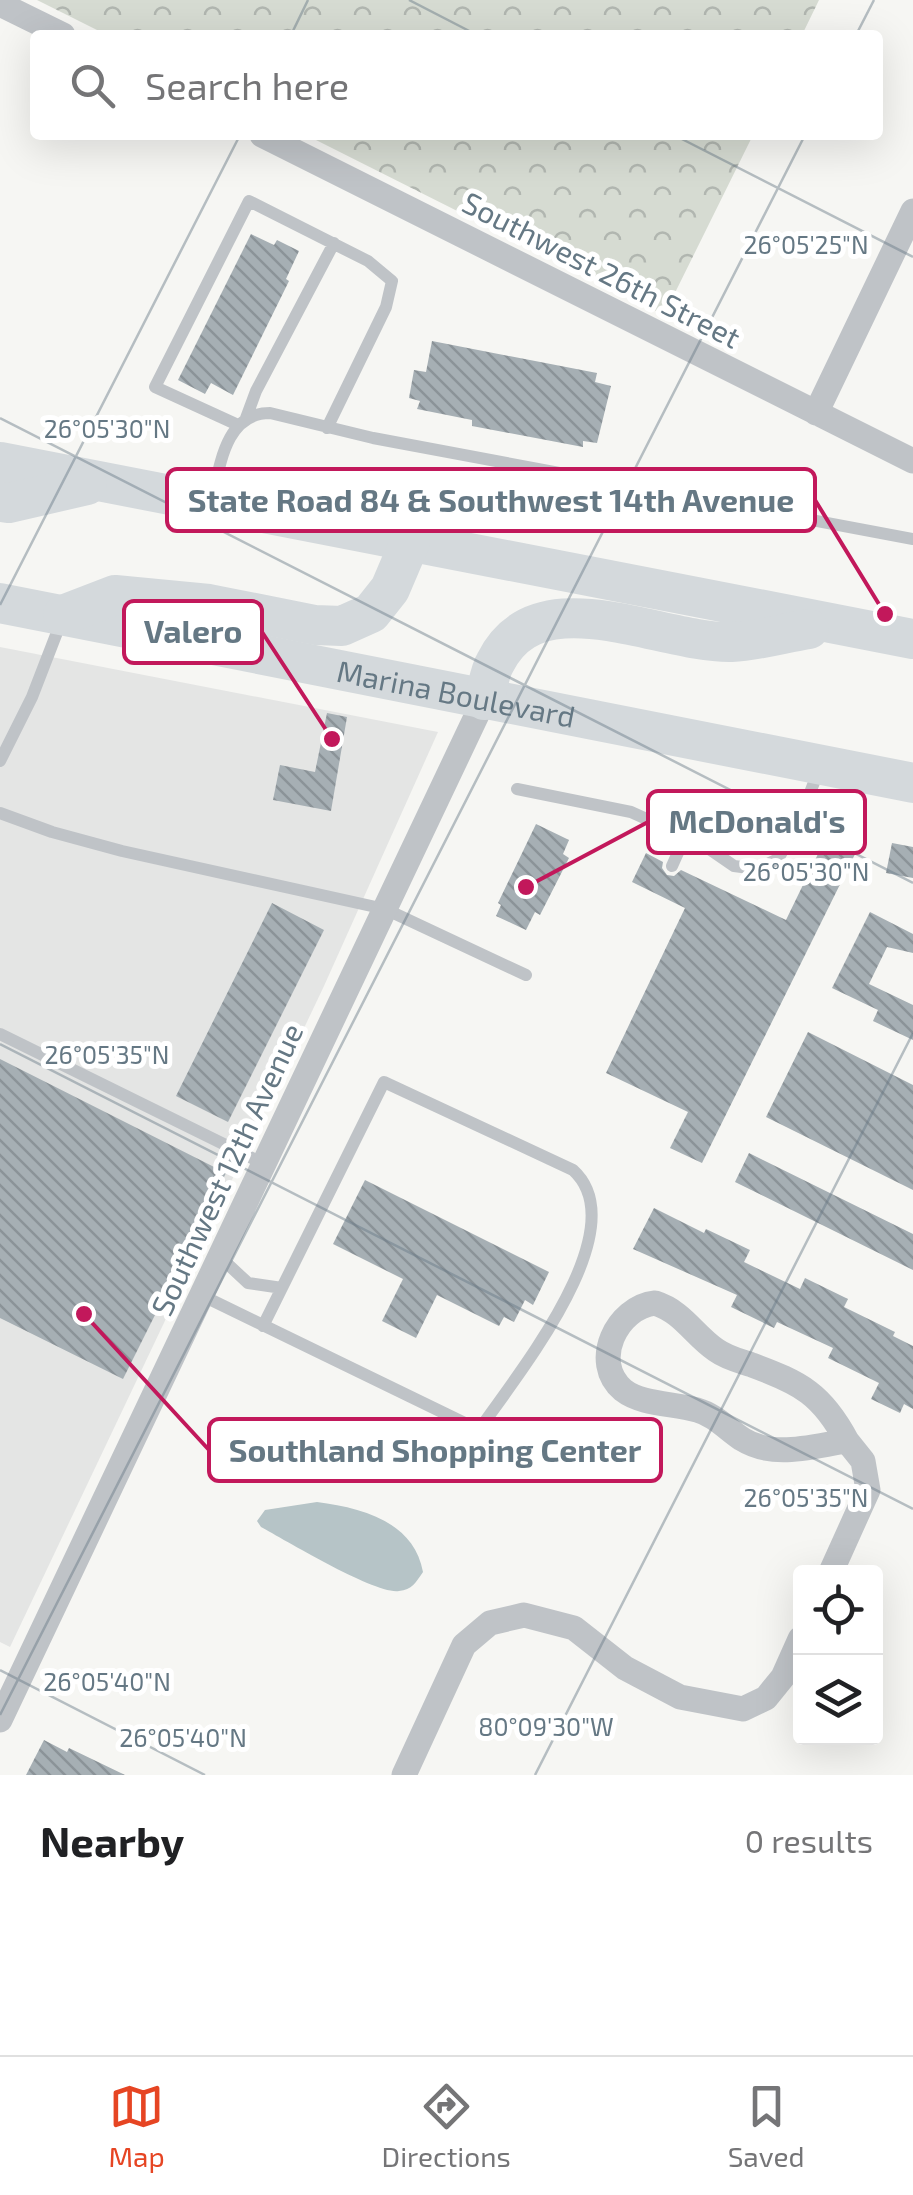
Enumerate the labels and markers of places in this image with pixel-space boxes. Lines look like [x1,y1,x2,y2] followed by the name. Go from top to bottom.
[167,469,815,531] callout: State Road 84 & Southwest 14th Avenue
[124,601,262,663] callout: Valero
[648,791,865,853] callout: McDonald's
[209,1419,661,1481] callout: Southland Shopping Center

